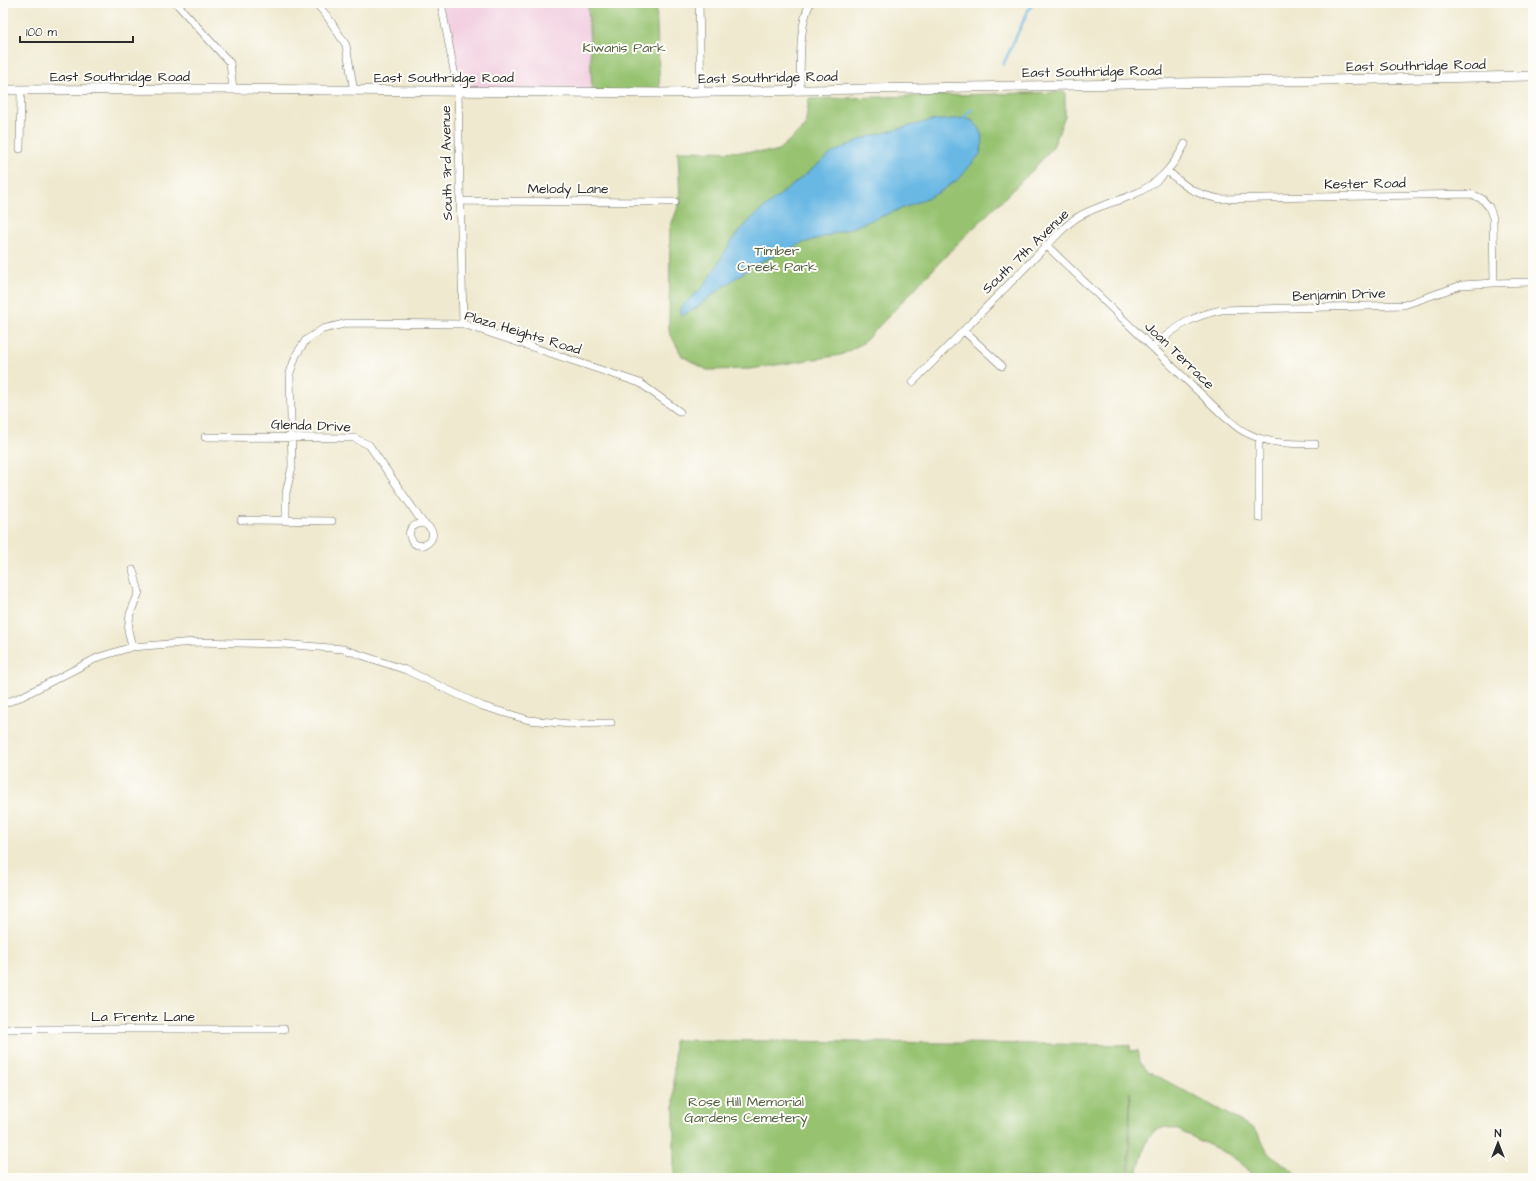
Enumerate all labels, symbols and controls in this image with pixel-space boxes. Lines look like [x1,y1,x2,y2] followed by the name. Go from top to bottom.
[20,18,133,44] scale bar
[26,24,57,41] text: 100 m
[582,38,666,58] park label: Kiwanis Park
[1346,55,1486,77] street label: East Southridge Road
[1022,61,1162,83] street label: East Southridge Road
[50,67,190,87] street label: East Southridge Road
[698,67,838,89] street label: East Southridge Road
[374,68,514,88] street label: East Southridge Road
[436,105,458,221] street label: South 3rd Avenue
[1324,173,1406,195] street label: Kester Road
[527,179,609,199] street label: Melody Lane
[978,204,1074,299] street label: South 7th Avenue
[737,241,817,277] park label: Timber Creek Park
[1292,283,1387,307] street label: Benjamin Drive
[462,306,583,360] street label: Plaza Heights Road
[1140,317,1219,395] street label: Joan Terrace
[271,415,352,437] street label: Glenda Drive
[91,1007,195,1027] street label: La Frentz Lane
[684,1092,808,1128] park label: Rose Hill Memorial Gardens Cemetery
[1478,1123,1518,1163] north arrow
[1495,1126,1502,1141] text: N

